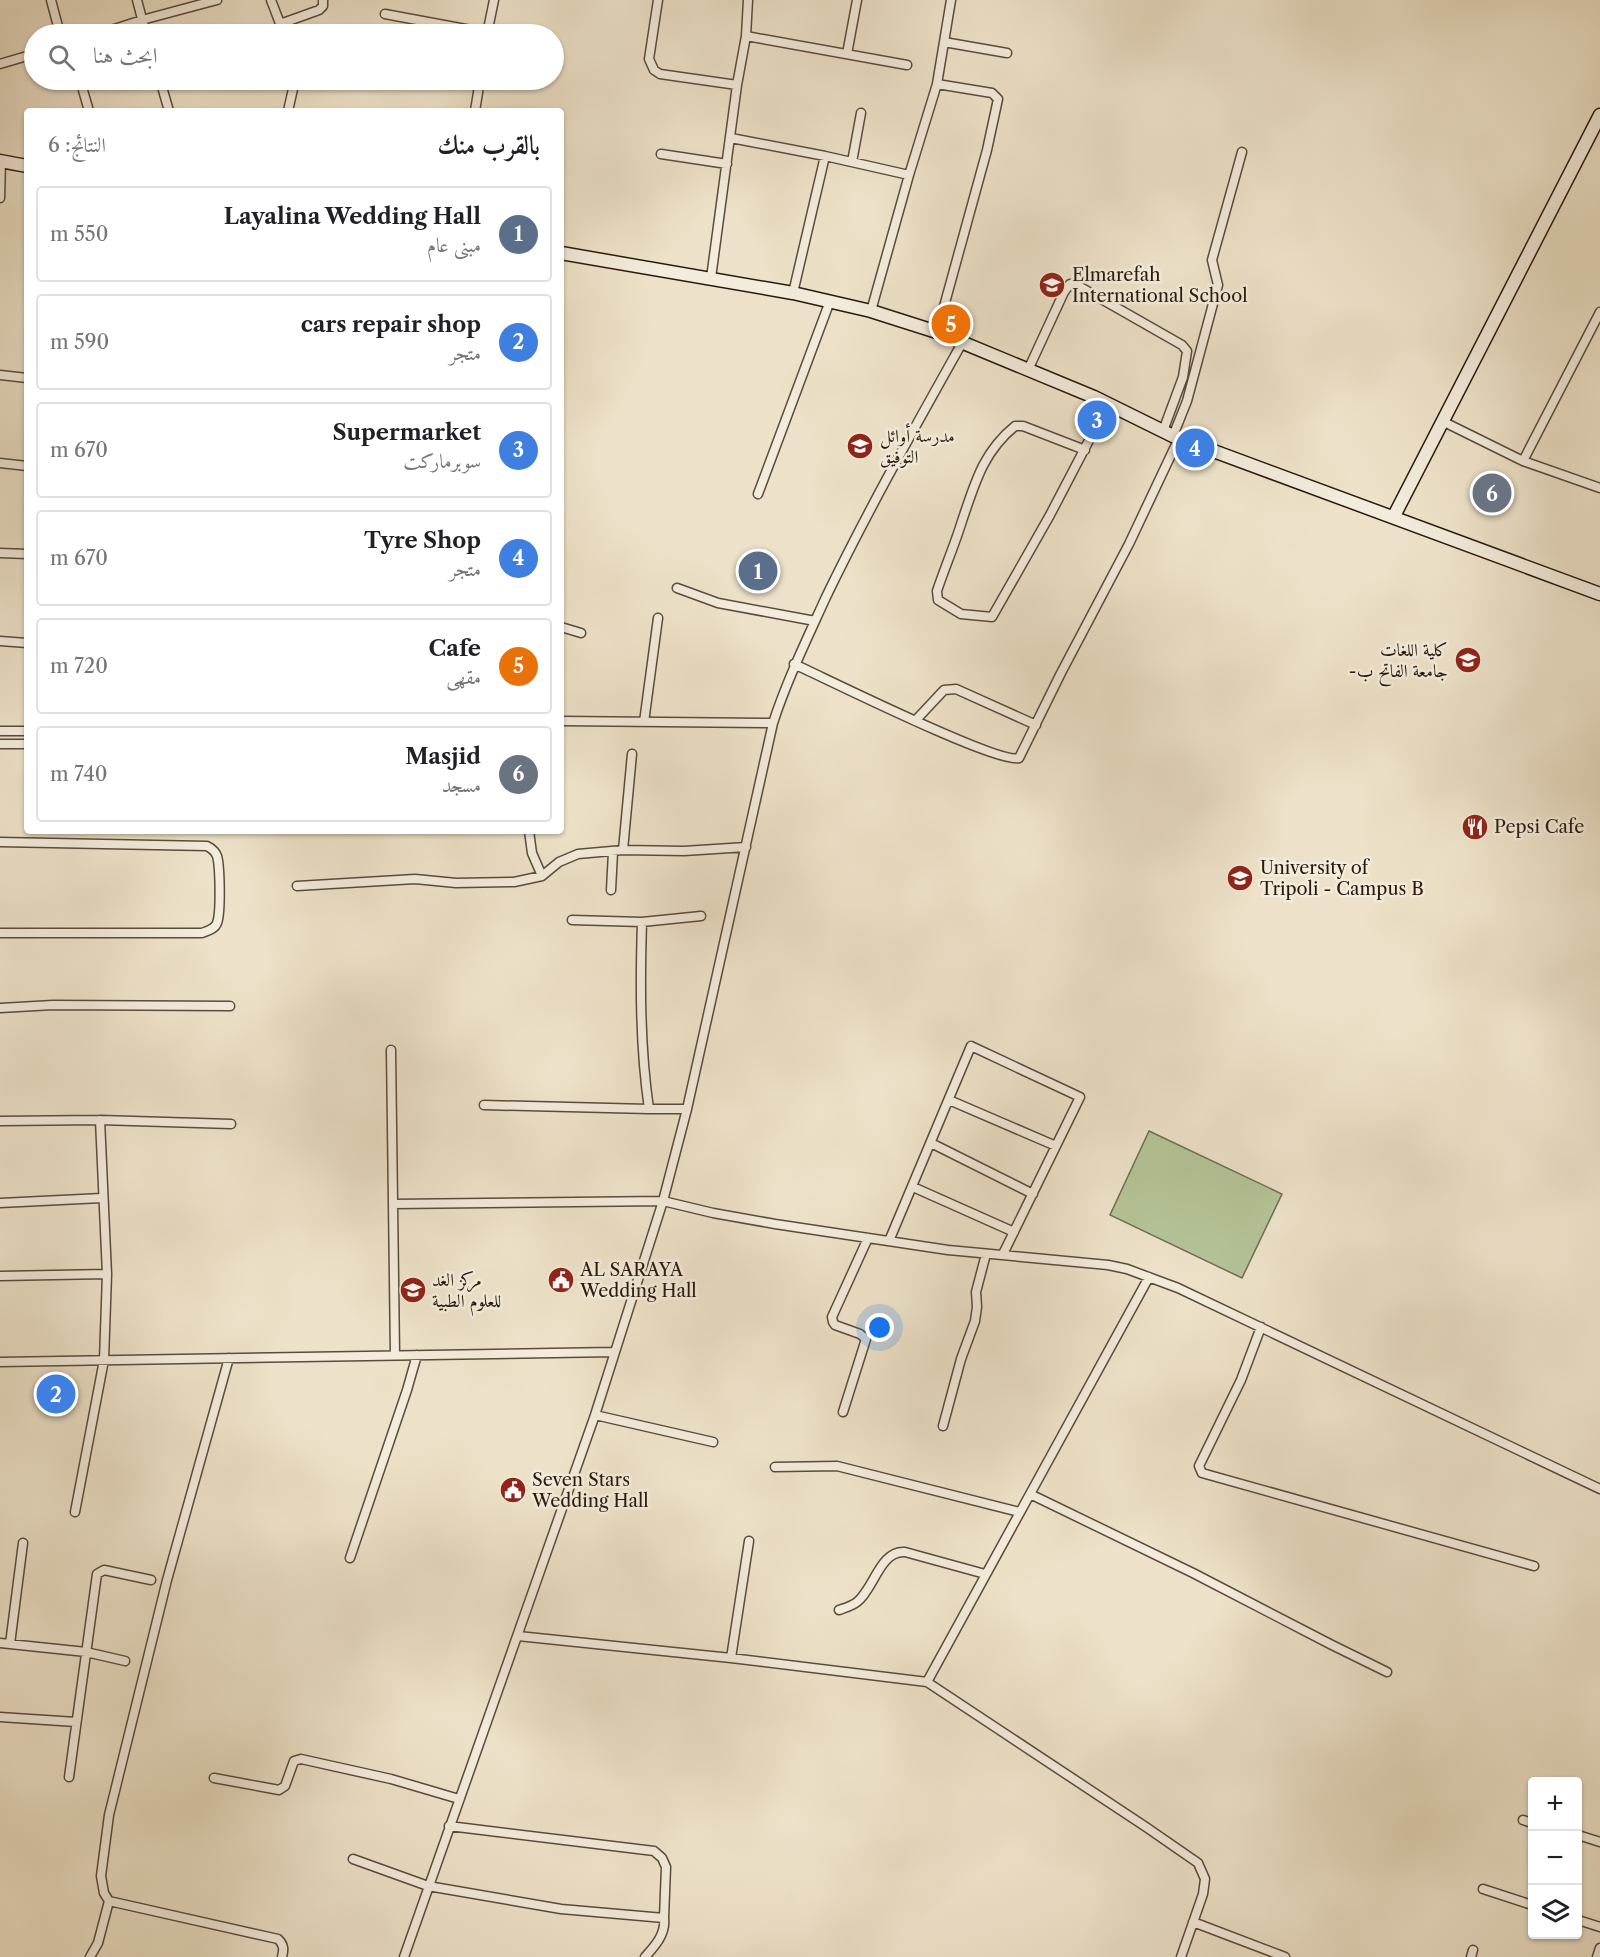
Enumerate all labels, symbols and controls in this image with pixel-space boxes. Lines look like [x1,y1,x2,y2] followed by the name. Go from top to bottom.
[24,24,564,90] search box
[45,41,78,74] icon: search
[93,42,158,69] text: ابحث هنا
[437,129,540,161] text: بالقرب منك
[48,133,106,157] text: النتائج: 6
[224,203,481,230] text: Layalina Wedding Hall
[50,222,108,246] text: 550 m
[514,222,523,246] text: 1
[427,233,481,257] text: مبنى عام
[1072,264,1248,307] place label: Elmarefah International School
[1037,270,1067,300] school or university icon: Elmarefah International School
[932,302,970,346] pin: 5
[301,311,481,338] text: cars repair shop
[50,330,109,354] text: 590 m
[513,330,524,354] text: 2
[449,341,481,365] text: متجر
[1078,398,1116,442] pin: 3
[332,419,481,446] text: Supermarket
[880,423,955,468] place label: مدرسة أوائل التوفيق
[1176,426,1214,470] pin: 4
[845,431,875,461] school or university icon: مدرسة أوائل التوفيق
[50,438,108,462] text: 670 m
[513,438,524,462] text: 3
[403,449,481,473] text: سوبرماركت
[1472,470,1512,516] pin: 6
[364,527,481,554] text: Tyre Shop
[50,546,108,570] text: 670 m
[513,546,524,570] text: 4
[738,548,777,594] pin: 1
[449,557,481,581] text: متجر
[429,635,481,662] text: Cafe
[1348,639,1448,687] place label: كلية اللغات -جامعة الفاتح ب
[1453,645,1483,675] school or university icon: كلية اللغات -جامعة الفاتح ب
[50,654,108,678] text: 720 m
[513,654,524,678] text: 5
[446,665,481,689] text: مقهى
[405,743,481,770] text: Masjid
[50,762,107,786] text: 740 m
[513,762,524,786] text: 6
[442,773,481,797] text: مسجد
[1460,812,1490,842] restaurant icon: Pepsi Cafe
[1494,816,1584,838] place label: Pepsi Cafe
[1260,857,1424,900] place label: University of Tripoli - Campus B
[1225,863,1255,893] school or university icon: University of Tripoli - Campus B
[579,1259,697,1302] place label: AL SARAYA Wedding Hall
[546,1265,576,1295] public building icon: AL SARAYA Wedding Hall
[432,1269,501,1317] place label: مركز الغد للعلوم الطبية
[398,1275,428,1305] school or university icon: مركز الغد للعلوم الطبية
[865,1313,894,1342] your location
[36,1372,76,1416] pin: 2
[531,1469,649,1512] place label: Seven Stars Wedding Hall
[498,1475,528,1505] public building icon: Seven Stars Wedding Hall
[1528,1777,1582,1939] map controls
[1528,1777,1582,1831] button: +
[1528,1831,1582,1885] button: −
[1528,1885,1582,1939] button: layers

